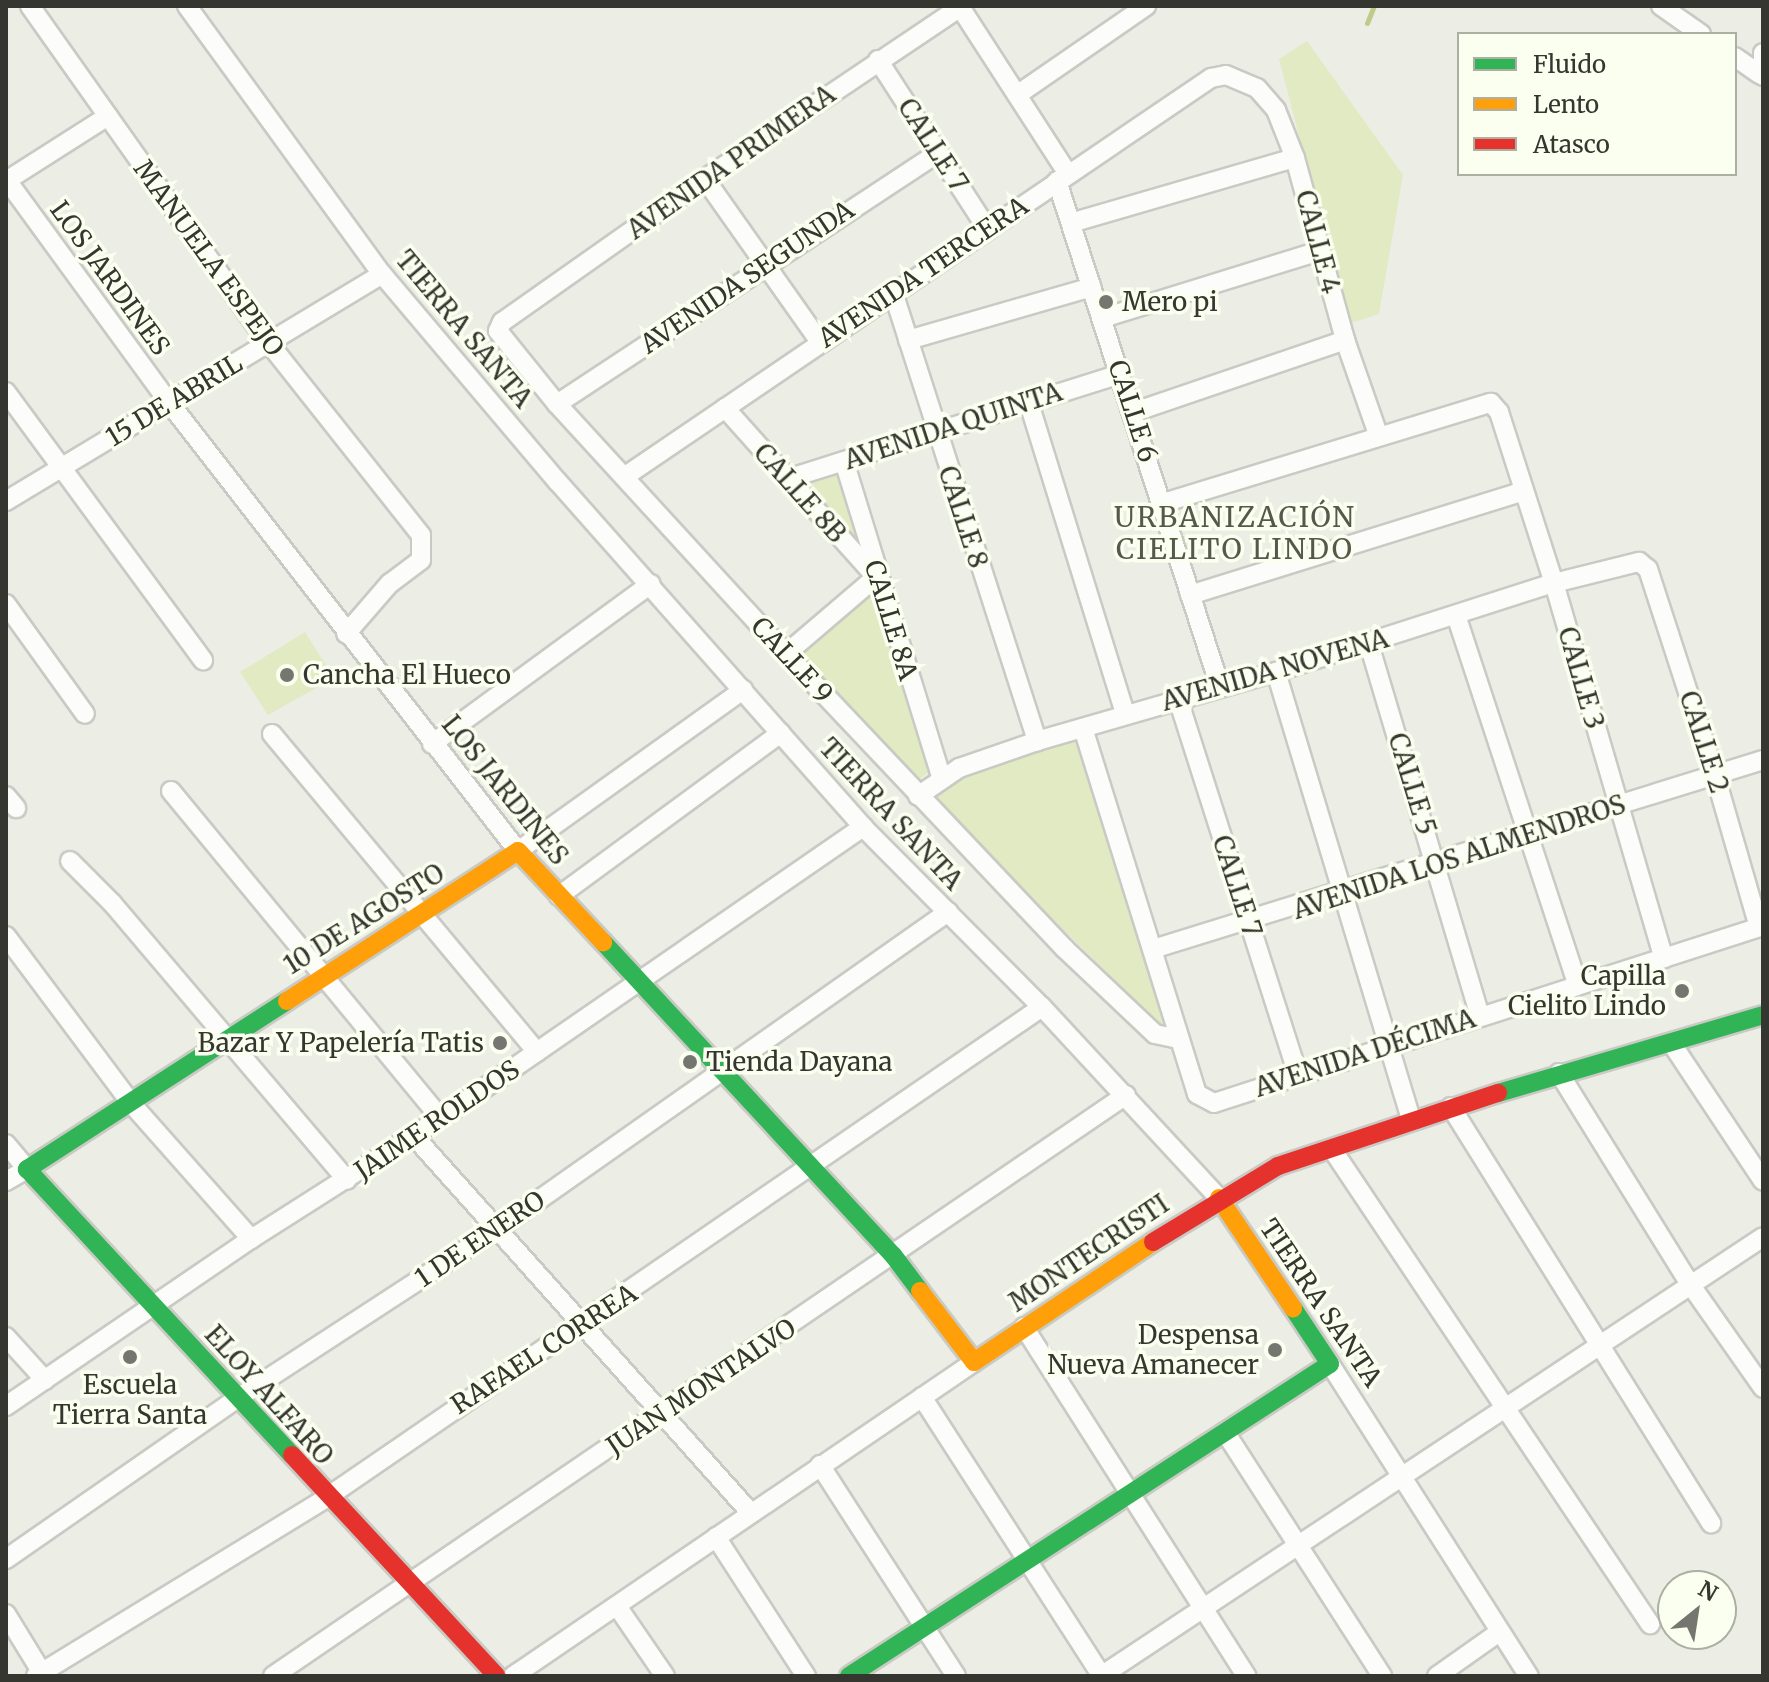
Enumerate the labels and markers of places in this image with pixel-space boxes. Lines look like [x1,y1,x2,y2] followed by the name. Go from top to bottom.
[1122,286,1218,318] place label: Mero pi
[1097,293,1115,311] marker: Mero pi
[303,659,511,691] place label: Cancha El Hueco
[278,666,296,684] marker: Cancha El Hueco
[1508,960,1666,1022] place label: Capilla Cielito Lindo
[1673,982,1691,1000] marker: Capilla Cielito Lindo
[198,1027,484,1059] place label: Bazar Y Papelería Tatis
[491,1034,509,1052] marker: Bazar Y Papelería Tatis
[706,1046,892,1078] place label: Tienda Dayana
[681,1053,699,1071] marker: Tienda Dayana
[1047,1319,1259,1380] place label: Despensa Nueva Amanecer
[1266,1341,1284,1359] marker: Despensa Nueva Amanecer
[121,1348,139,1366] marker: Escuela Tierra Santa
[53,1369,207,1430] place label: Escuela Tierra Santa

